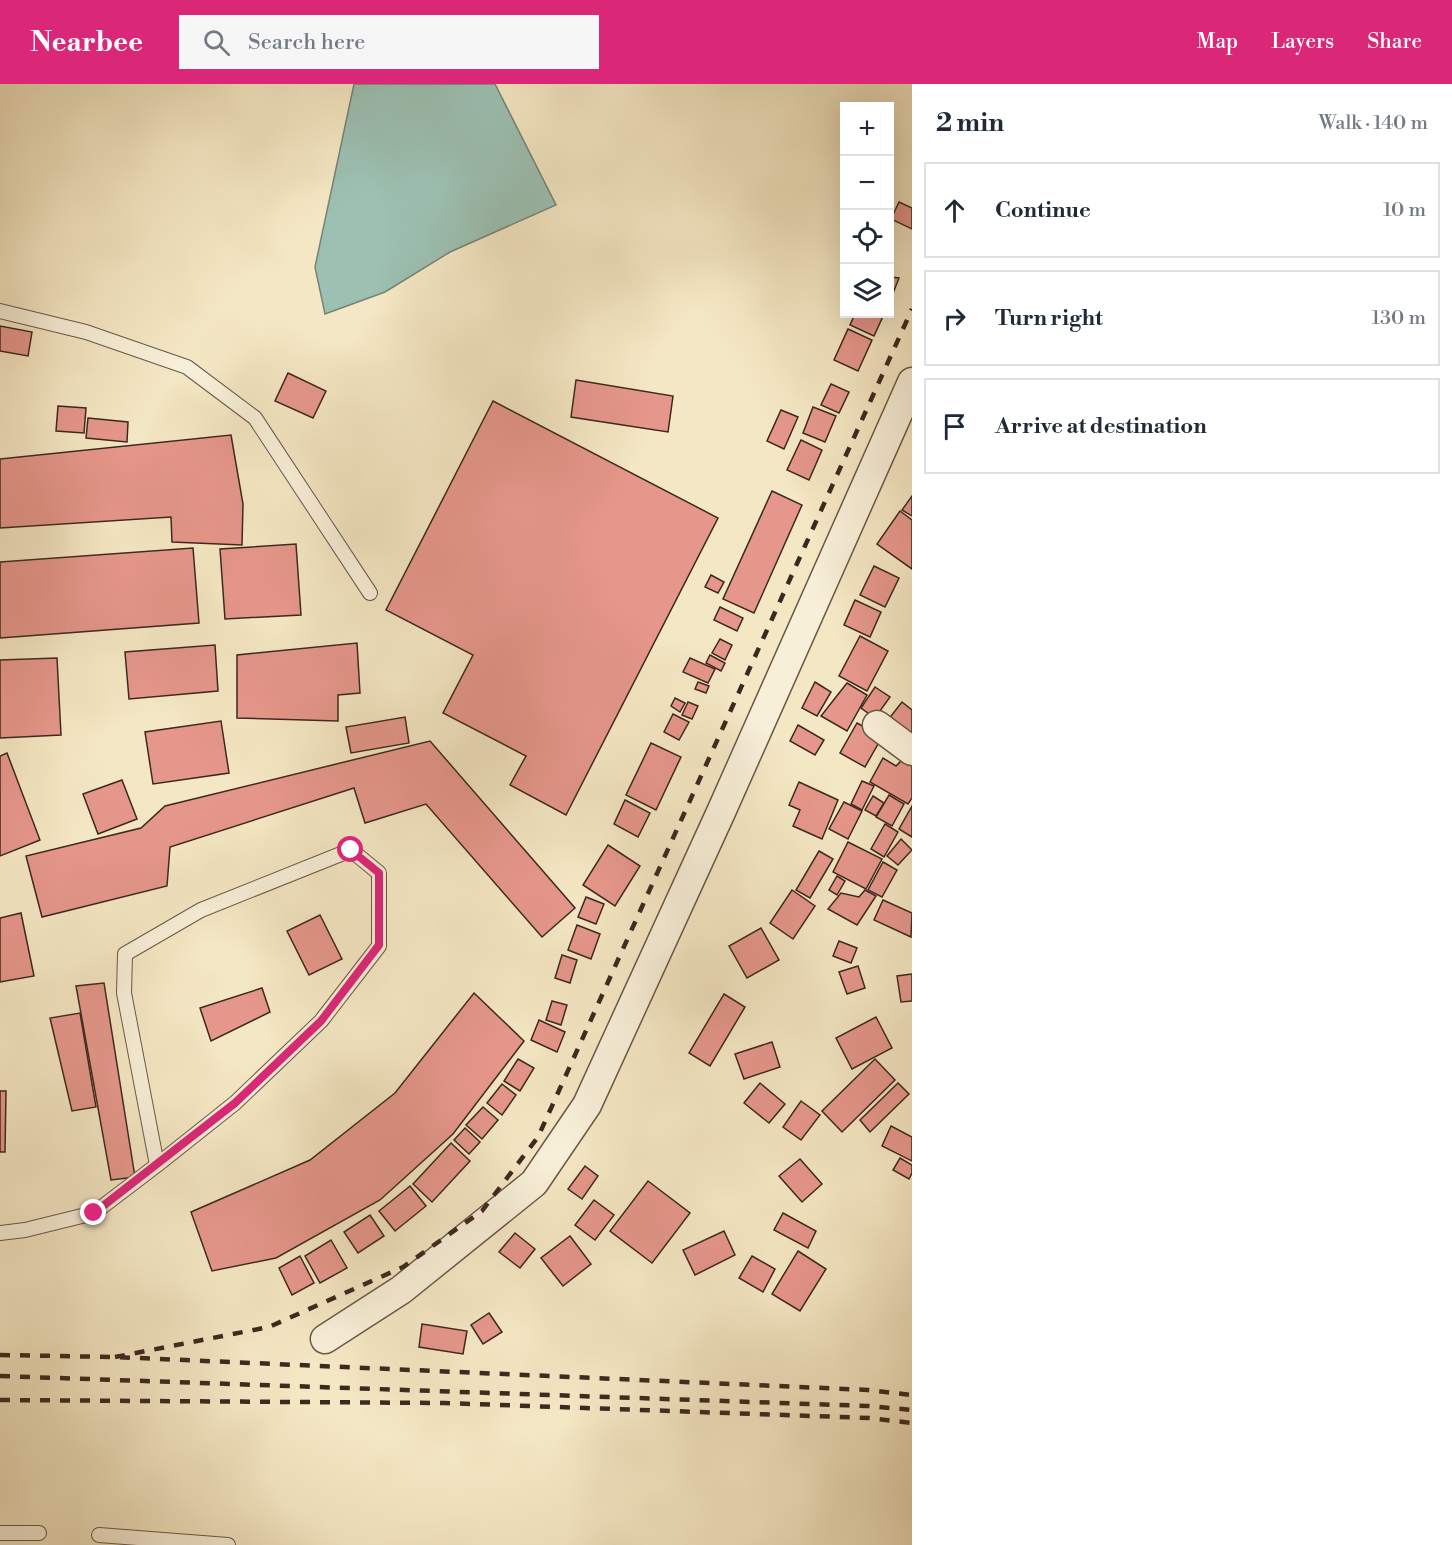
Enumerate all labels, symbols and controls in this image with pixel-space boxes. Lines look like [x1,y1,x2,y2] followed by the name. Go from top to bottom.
[179,15,599,69] search box
[30,25,143,60] text: Nearbee
[200,26,233,59] icon: search
[248,29,365,56] text: Search here
[1197,29,1238,55] text: Map
[1271,29,1334,55] text: Layers
[1367,29,1422,55] text: Share
[840,102,894,318] map controls
[840,102,894,156] button: +
[936,107,1004,139] text: 2 min
[1318,111,1428,136] text: Walk · 140 m
[840,156,894,210] button: −
[938,194,971,227] icon: ahead
[995,197,1091,224] text: Continue
[1383,198,1426,223] text: 10 m
[840,210,894,264] button: locate
[840,264,894,318] button: layers
[938,302,971,335] icon: right
[995,305,1103,332] text: Turn right
[1371,306,1426,331] text: 130 m
[938,410,971,443] icon: arrive
[995,413,1207,440] text: Arrive at destination
[337,836,363,862] route start
[80,1199,106,1225] route end

